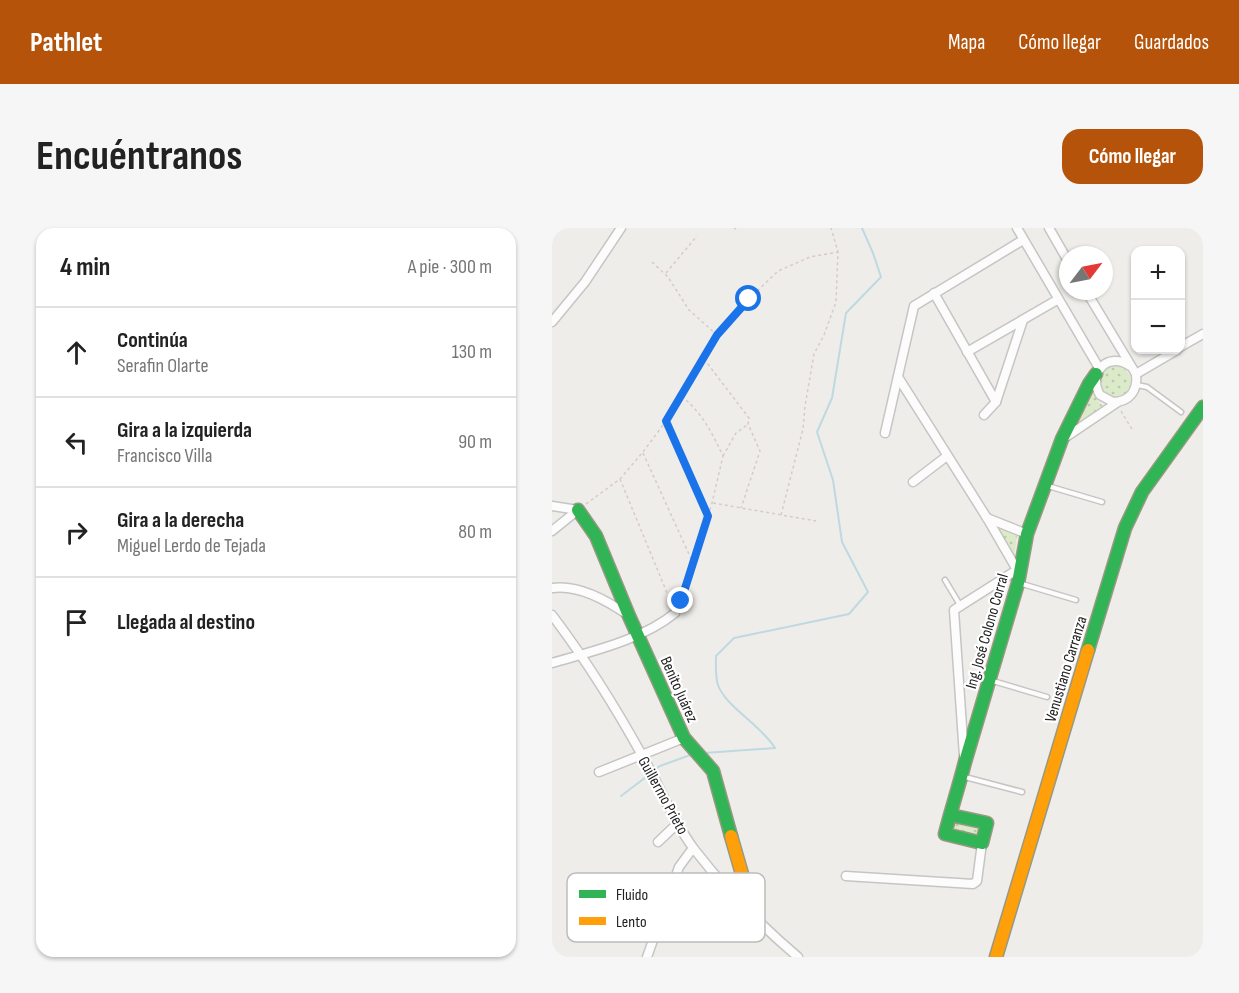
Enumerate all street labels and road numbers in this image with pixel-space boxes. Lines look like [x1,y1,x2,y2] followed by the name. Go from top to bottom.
[962,572,1013,691] street label: Ing. José Colono Corral
[1041,614,1092,725] street label: Venustiano Carranza
[656,654,702,726] street label: Benito Juárez
[633,753,692,838] street label: Guillermo Prieto

